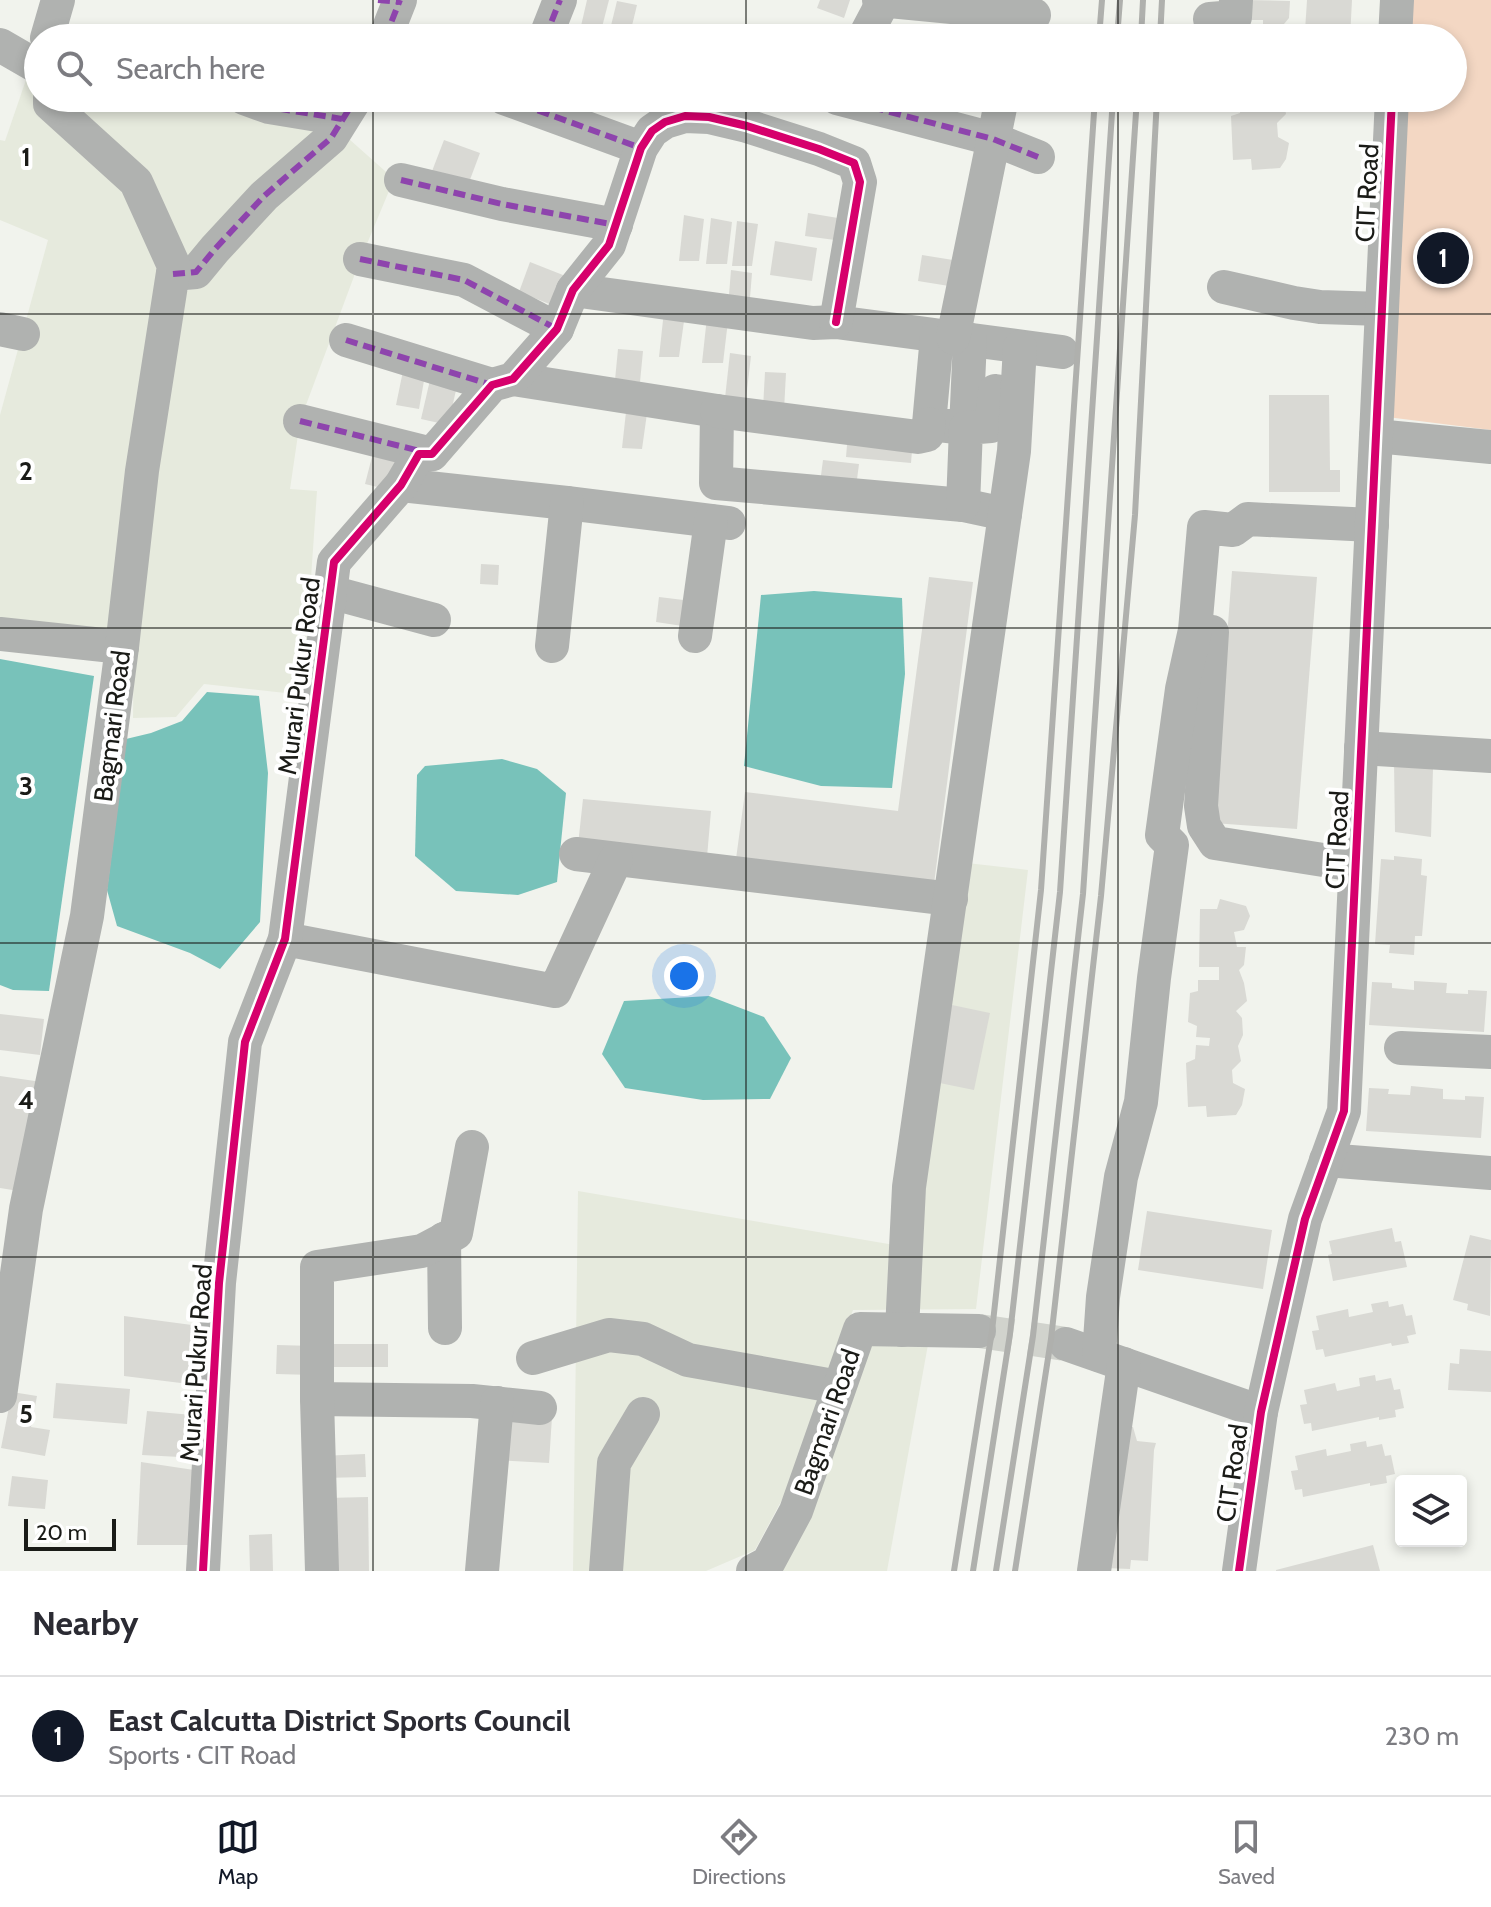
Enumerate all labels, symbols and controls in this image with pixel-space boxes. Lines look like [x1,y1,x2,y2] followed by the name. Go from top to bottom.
[24,24,1467,112] search box
[52,46,96,90] icon: search
[116,50,265,87] text: Search here
[21,141,31,173] text: 1
[1348,143,1386,243] street label: CIT Road
[1417,228,1469,288] pin: 1
[19,455,33,487] text: 2
[271,575,327,777] street label: Murari Pukur Road
[87,649,137,803] street label: Bagmari Road
[19,770,33,802] text: 3
[1318,790,1356,890] street label: CIT Road
[664,956,704,996] your location
[18,1084,34,1116] text: 4
[173,1263,219,1463] street label: Murari Pukur Road
[787,1345,867,1499] street label: Bagmari Road
[19,1398,33,1430] text: 5
[1209,1422,1255,1524] street label: CIT Road
[1395,1475,1467,1547] map controls
[1395,1475,1467,1547] button: layers
[24,1515,116,1551] scale bar
[36,1519,87,1546] text: 20 m
[32,1602,139,1644] text: Nearby
[108,1702,571,1739] text: East Calcutta District Sports Council
[53,1720,63,1752] text: 1
[1385,1720,1459,1752] text: 230 m
[108,1739,296,1771] text: Sports · CIT Road
[216,1815,260,1890] tab: Map
[692,1815,786,1890] tab: Directions
[1218,1815,1275,1890] tab: Saved

